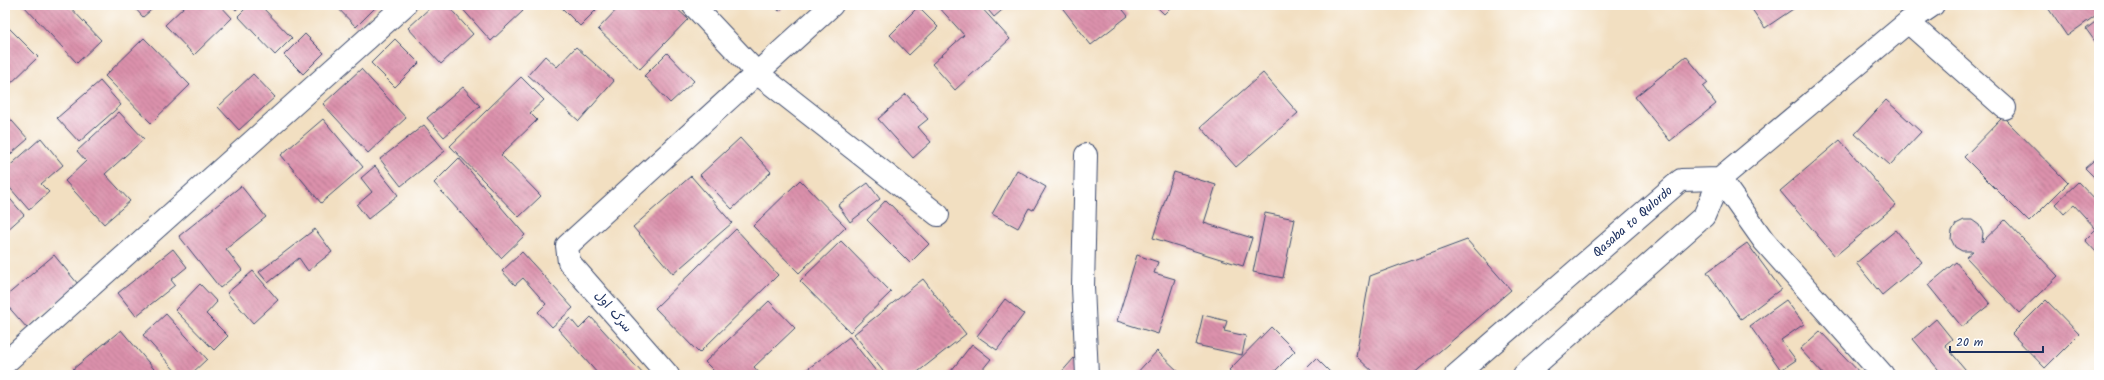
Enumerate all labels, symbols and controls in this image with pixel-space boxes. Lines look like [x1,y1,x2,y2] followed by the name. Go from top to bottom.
[1588,181,1678,263] street label: Qasaba to Qulordo
[589,286,637,338] street label: سرک اول
[1950,328,2043,354] scale bar
[1956,333,1984,352] text: 20 m

